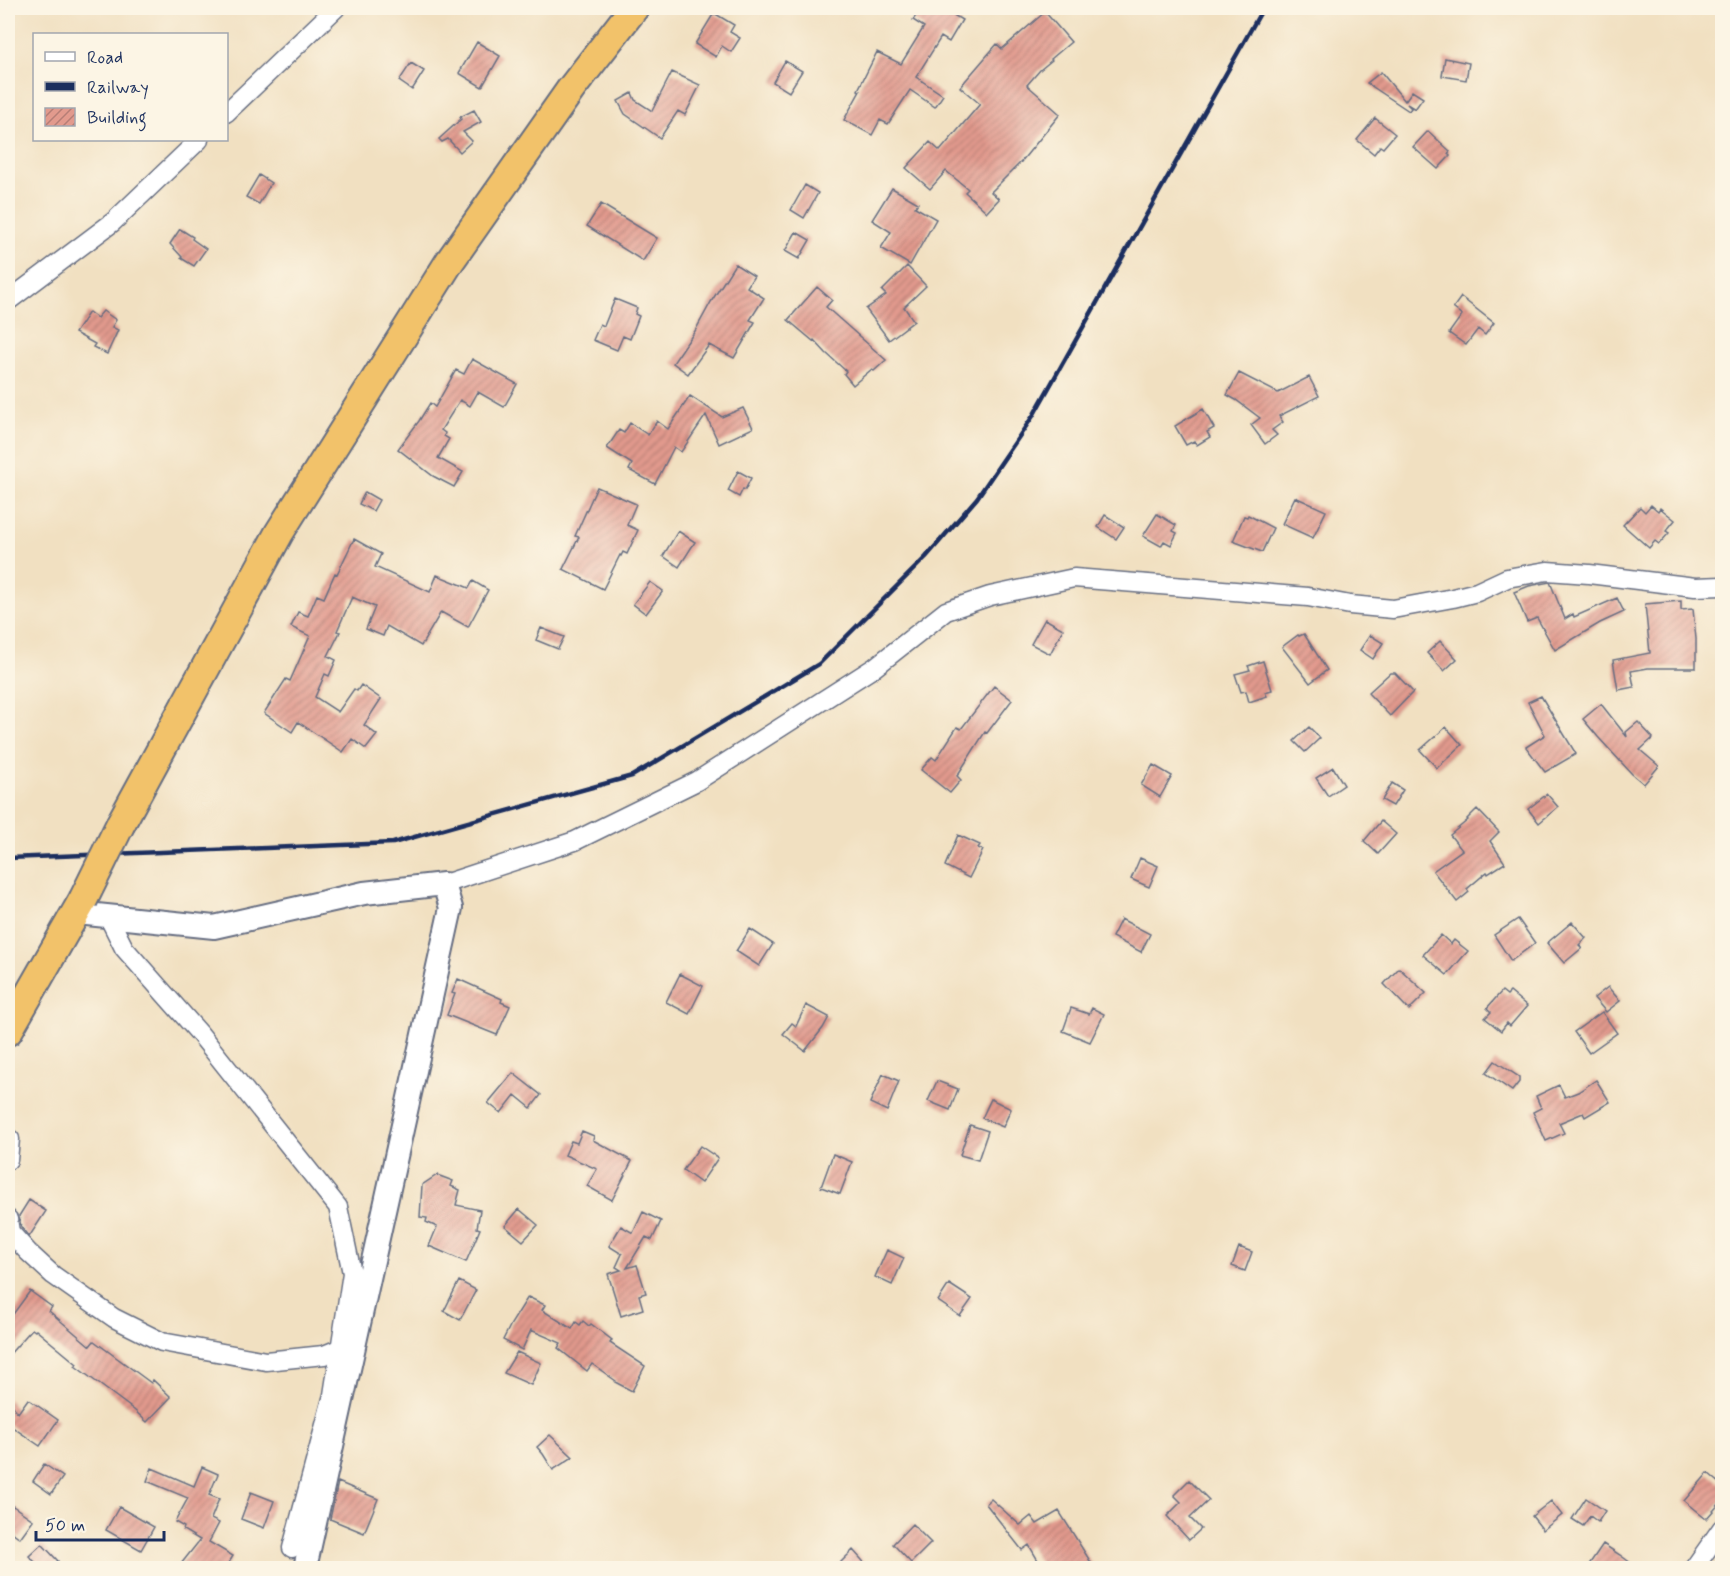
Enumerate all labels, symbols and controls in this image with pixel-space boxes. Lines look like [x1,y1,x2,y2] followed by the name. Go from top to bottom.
[33,33,228,141] legend
[87,46,123,70] text: Road
[87,76,149,100] text: Railway
[87,106,147,132] text: Building
[36,1504,164,1542] scale bar
[45,1514,85,1538] text: 50 m

